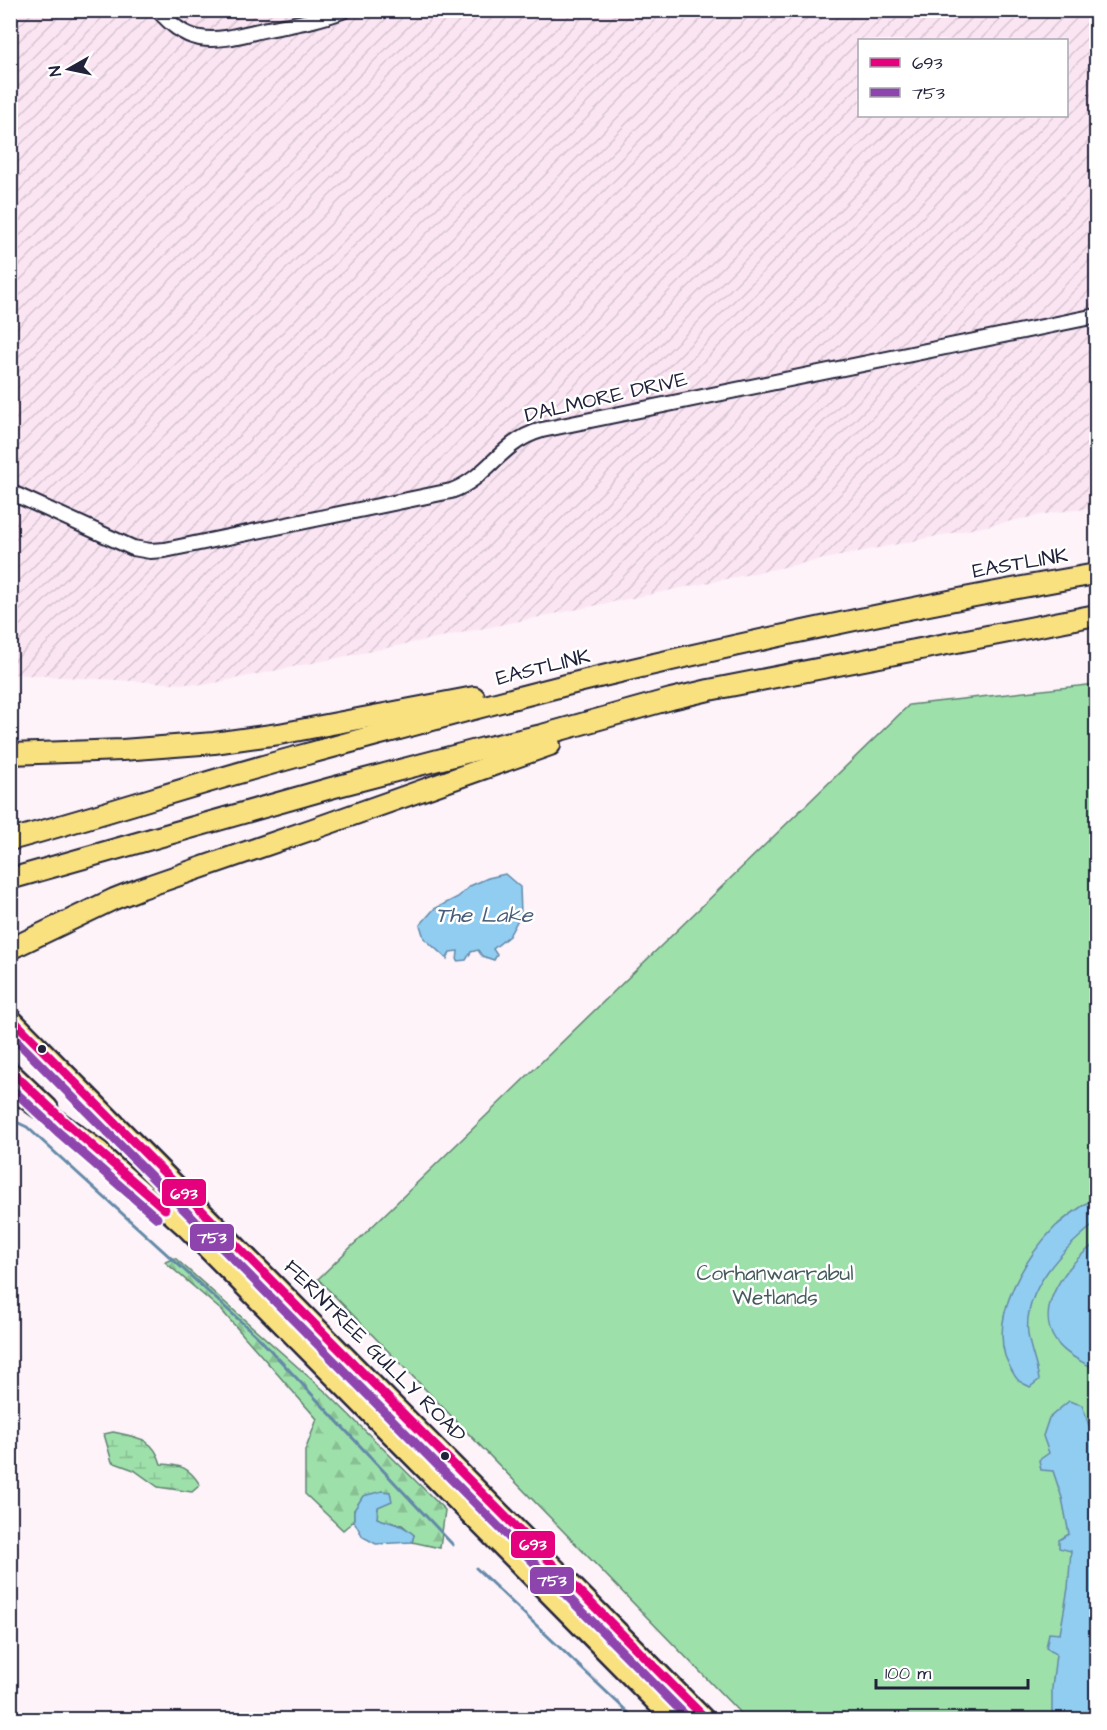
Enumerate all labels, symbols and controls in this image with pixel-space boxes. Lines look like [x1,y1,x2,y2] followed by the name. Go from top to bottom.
[39,39,99,99] north arrow
[858,39,1068,117] legend
[912,51,943,76] text: 693
[44,65,67,78] text: N
[912,81,945,106] text: 753
[522,364,691,430] street label: DALMORE DRIVE
[970,540,1070,586] street label: EASTLINK
[493,641,593,693] street label: EASTLINK
[435,900,534,931] water label: The Lake
[36,1043,48,1055] unlabelled marker
[161,1178,207,1207] line badge: 693
[170,1183,199,1205] text: 693
[189,1223,235,1252] line badge: 753
[196,1227,228,1249] text: 753
[277,1253,473,1449] street label: FERNTREE GULLY ROAD
[696,1259,854,1312] park label: Corhanwarrabul Wetlands
[439,1450,451,1462] unlabelled marker
[510,1530,556,1559] line badge: 693
[519,1534,548,1556] text: 693
[529,1566,575,1595] line badge: 753
[536,1570,568,1592] text: 753
[876,1652,1028,1690] scale bar
[885,1661,931,1686] text: 100 m

